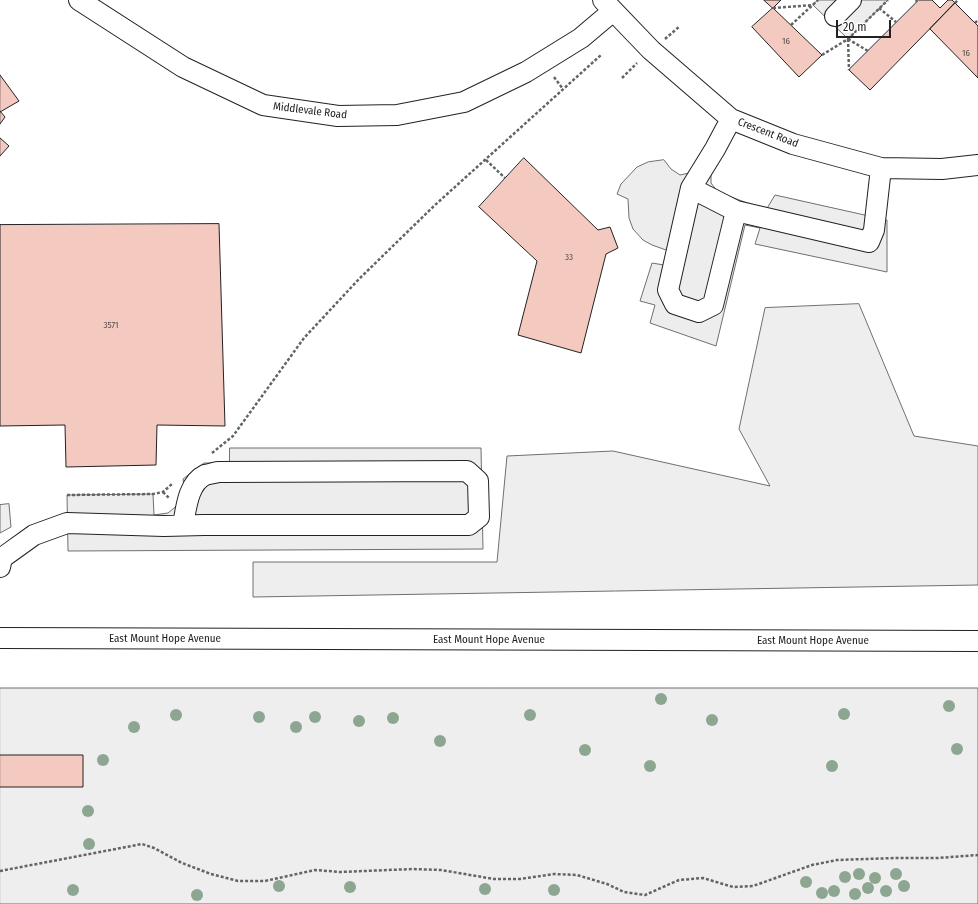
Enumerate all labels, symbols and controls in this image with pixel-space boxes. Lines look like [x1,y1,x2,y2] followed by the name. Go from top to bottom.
[838,12,893,38] scale bar
[843,20,867,34] text: 20 m
[782,36,790,46] house number: 16
[962,48,970,58] house number: 16
[272,100,348,122] street label: Middlevale Road
[736,115,800,151] street label: Crescent Road
[565,252,573,262] house number: 33
[103,320,119,330] house number: 3571
[109,632,221,646] street label: East Mount Hope Avenue
[433,633,545,647] street label: East Mount Hope Avenue
[757,634,869,648] street label: East Mount Hope Avenue

